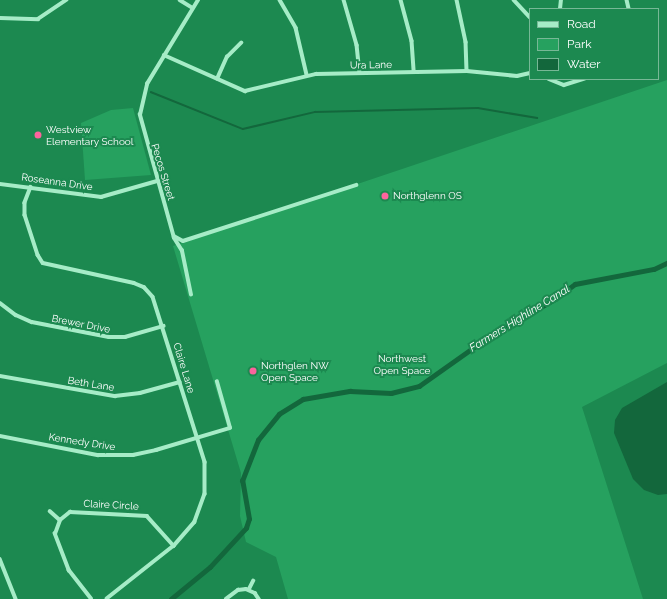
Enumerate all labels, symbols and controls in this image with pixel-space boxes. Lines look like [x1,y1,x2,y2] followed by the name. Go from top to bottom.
[529,8,659,80] legend
[567,17,596,31] text: Road
[567,37,592,51] text: Park
[567,57,601,71] text: Water
[350,59,392,71] street label: Ura Lane
[46,123,134,146] place label: Westview Elementary School
[33,130,43,140] marker: Westview Elementary School
[149,142,177,202] street label: Pecos Street
[21,171,93,193] street label: Roseanna Drive
[393,190,462,202] place label: Northglenn OS
[380,191,390,201] marker: Northglenn OS
[467,283,573,355] water label: Farmers Highline Canal
[51,312,111,336] street label: Brewer Drive
[171,341,197,395] street label: Claire Lane
[374,352,430,376] park label: Northwest Open Space
[261,359,329,382] place label: Northglen NW Open Space
[248,366,258,376] marker: Northglen NW Open Space
[67,374,115,394] street label: Beth Lane
[48,431,116,453] street label: Kennedy Drive
[83,498,139,512] street label: Claire Circle

